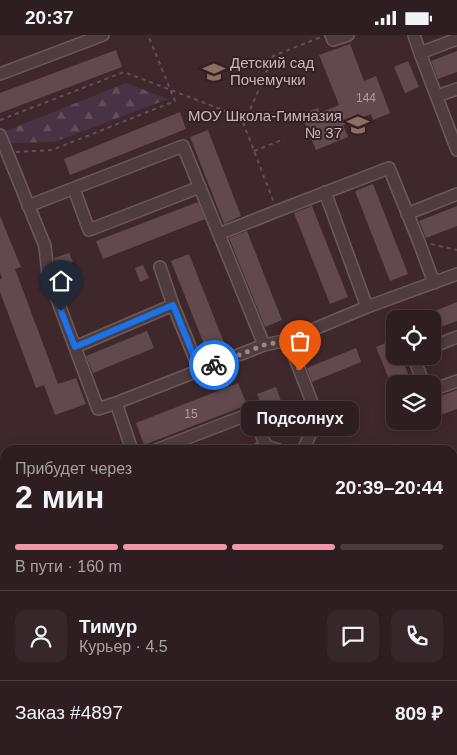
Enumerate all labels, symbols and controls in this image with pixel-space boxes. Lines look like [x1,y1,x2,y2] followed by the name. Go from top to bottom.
[25,7,74,28] text: 20:37
[230,54,315,88] place label: Детский сад Почемучки
[201,59,227,85] school or university icon: Детский сад Почемучки
[356,91,376,105] house number: 144
[188,107,342,141] place label: МОУ Школа-Гимназия № 37
[345,112,371,138] school or university icon: МОУ Школа-Гимназия № 37
[40,260,82,311] pin
[47,267,75,295] icon: home
[386,310,441,430] map controls
[386,310,441,365] button: locate
[279,320,321,371] pin
[286,327,314,355] icon: bag
[189,340,239,390] courier
[200,351,228,379] icon: bike
[386,375,441,430] button: layers
[241,401,359,436] callout: Подсолнух
[184,407,198,421] house number: 15
[256,410,344,427] text: Подсолнух
[15,460,132,477] text: Прибудет через
[335,477,443,498] text: 20:39–20:44
[15,479,104,515] text: 2 мин
[15,558,122,575] text: В пути · 160 m
[15,610,67,662] button: person
[327,610,379,662] button: chat
[391,610,443,662] button: phone
[79,616,137,637] text: Тимур
[79,638,168,655] text: Курьер · 4.5
[15,702,123,723] text: Заказ #4897
[395,703,443,724] text: 809 ₽

